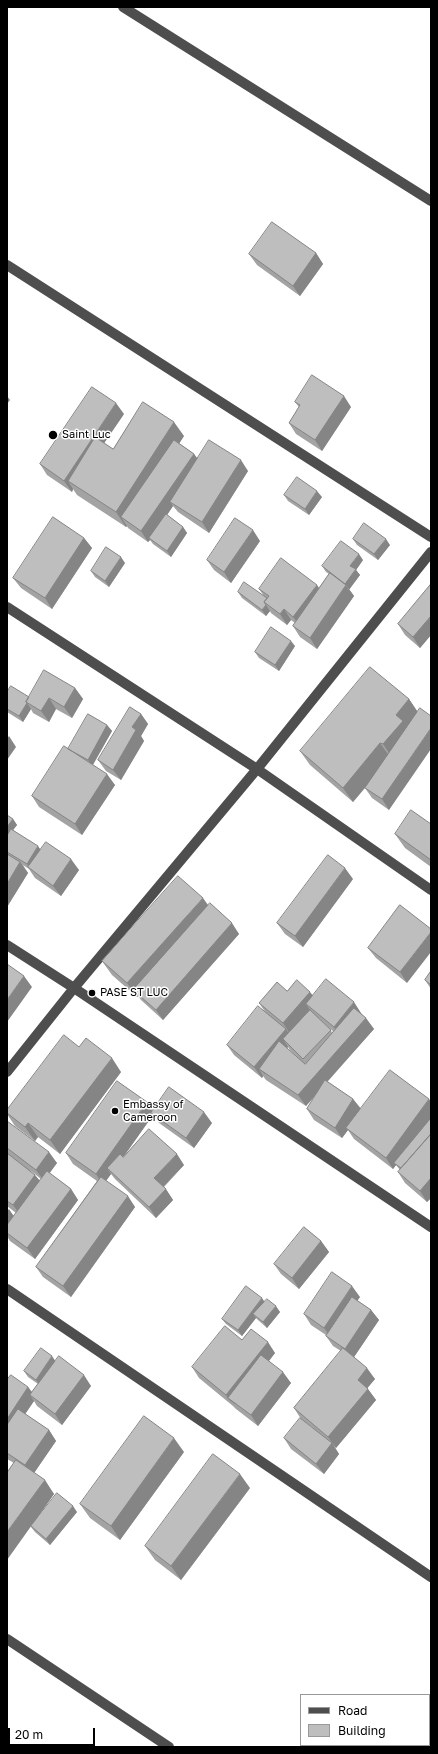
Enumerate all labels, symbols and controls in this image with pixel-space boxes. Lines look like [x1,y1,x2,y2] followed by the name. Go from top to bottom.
[62,428,111,442] place label: Saint Luc
[47,429,59,441] marker: Saint Luc
[100,986,168,1000] place label: PASE ST LUC
[87,988,97,998] marker: PASE ST LUC
[123,1098,183,1124] place label: Embassy of Cameroon
[110,1106,120,1116] marker: Embassy of Cameroon
[300,1694,430,1746] legend
[338,1703,367,1718] text: Road
[10,1720,97,1746] scale bar
[338,1723,386,1738] text: Building
[15,1727,43,1742] text: 20 m

